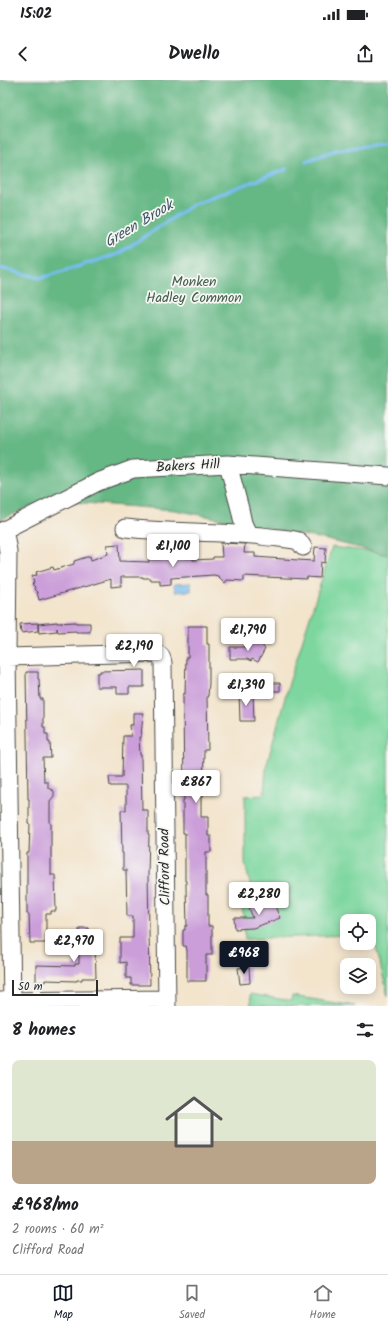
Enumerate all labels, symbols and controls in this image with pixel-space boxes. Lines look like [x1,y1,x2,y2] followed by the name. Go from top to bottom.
[20,2,52,26] text: 15:02
[168,40,220,69] text: Dwello
[12,43,34,65] icon: back
[354,43,376,65] icon: share
[100,193,180,254] water label: Green Brook
[146,271,242,309] park label: Monken Hadley Common
[155,453,221,479] street label: Bakers Hill
[140,534,206,568] pin: £1,100
[156,536,190,557] text: £1,100
[215,618,281,652] pin: £1,790
[230,620,266,641] text: £1,790
[101,634,167,668] pin: £2,190
[115,636,153,657] text: £2,190
[213,673,279,707] pin: £1,390
[227,675,265,696] text: £1,390
[172,770,220,804] pin: £867
[181,772,211,793] text: £867
[153,827,177,906] street label: Clifford Road
[226,882,292,916] pin: £2,280
[238,884,280,905] text: £2,280
[340,914,376,994] map controls
[340,914,376,950] button: locate
[41,929,107,963] pin: £2,970
[54,931,94,952] text: £2,970
[220,941,268,975] pin: £968
[229,943,259,964] text: £968
[340,958,376,994] button: layers
[12,978,98,997] scale bar
[18,978,43,996] text: 50 m
[12,1017,76,1044] text: 8 homes
[354,1019,376,1041] icon: filters
[158,1086,230,1158] icon: home
[12,1192,79,1219] text: £968/mo
[12,1219,104,1240] text: 2 rooms · 60 m²
[12,1240,84,1261] text: Clifford Road
[52,1282,74,1324] tab: Map
[179,1282,205,1324] tab: Saved
[310,1282,336,1324] tab: Home

